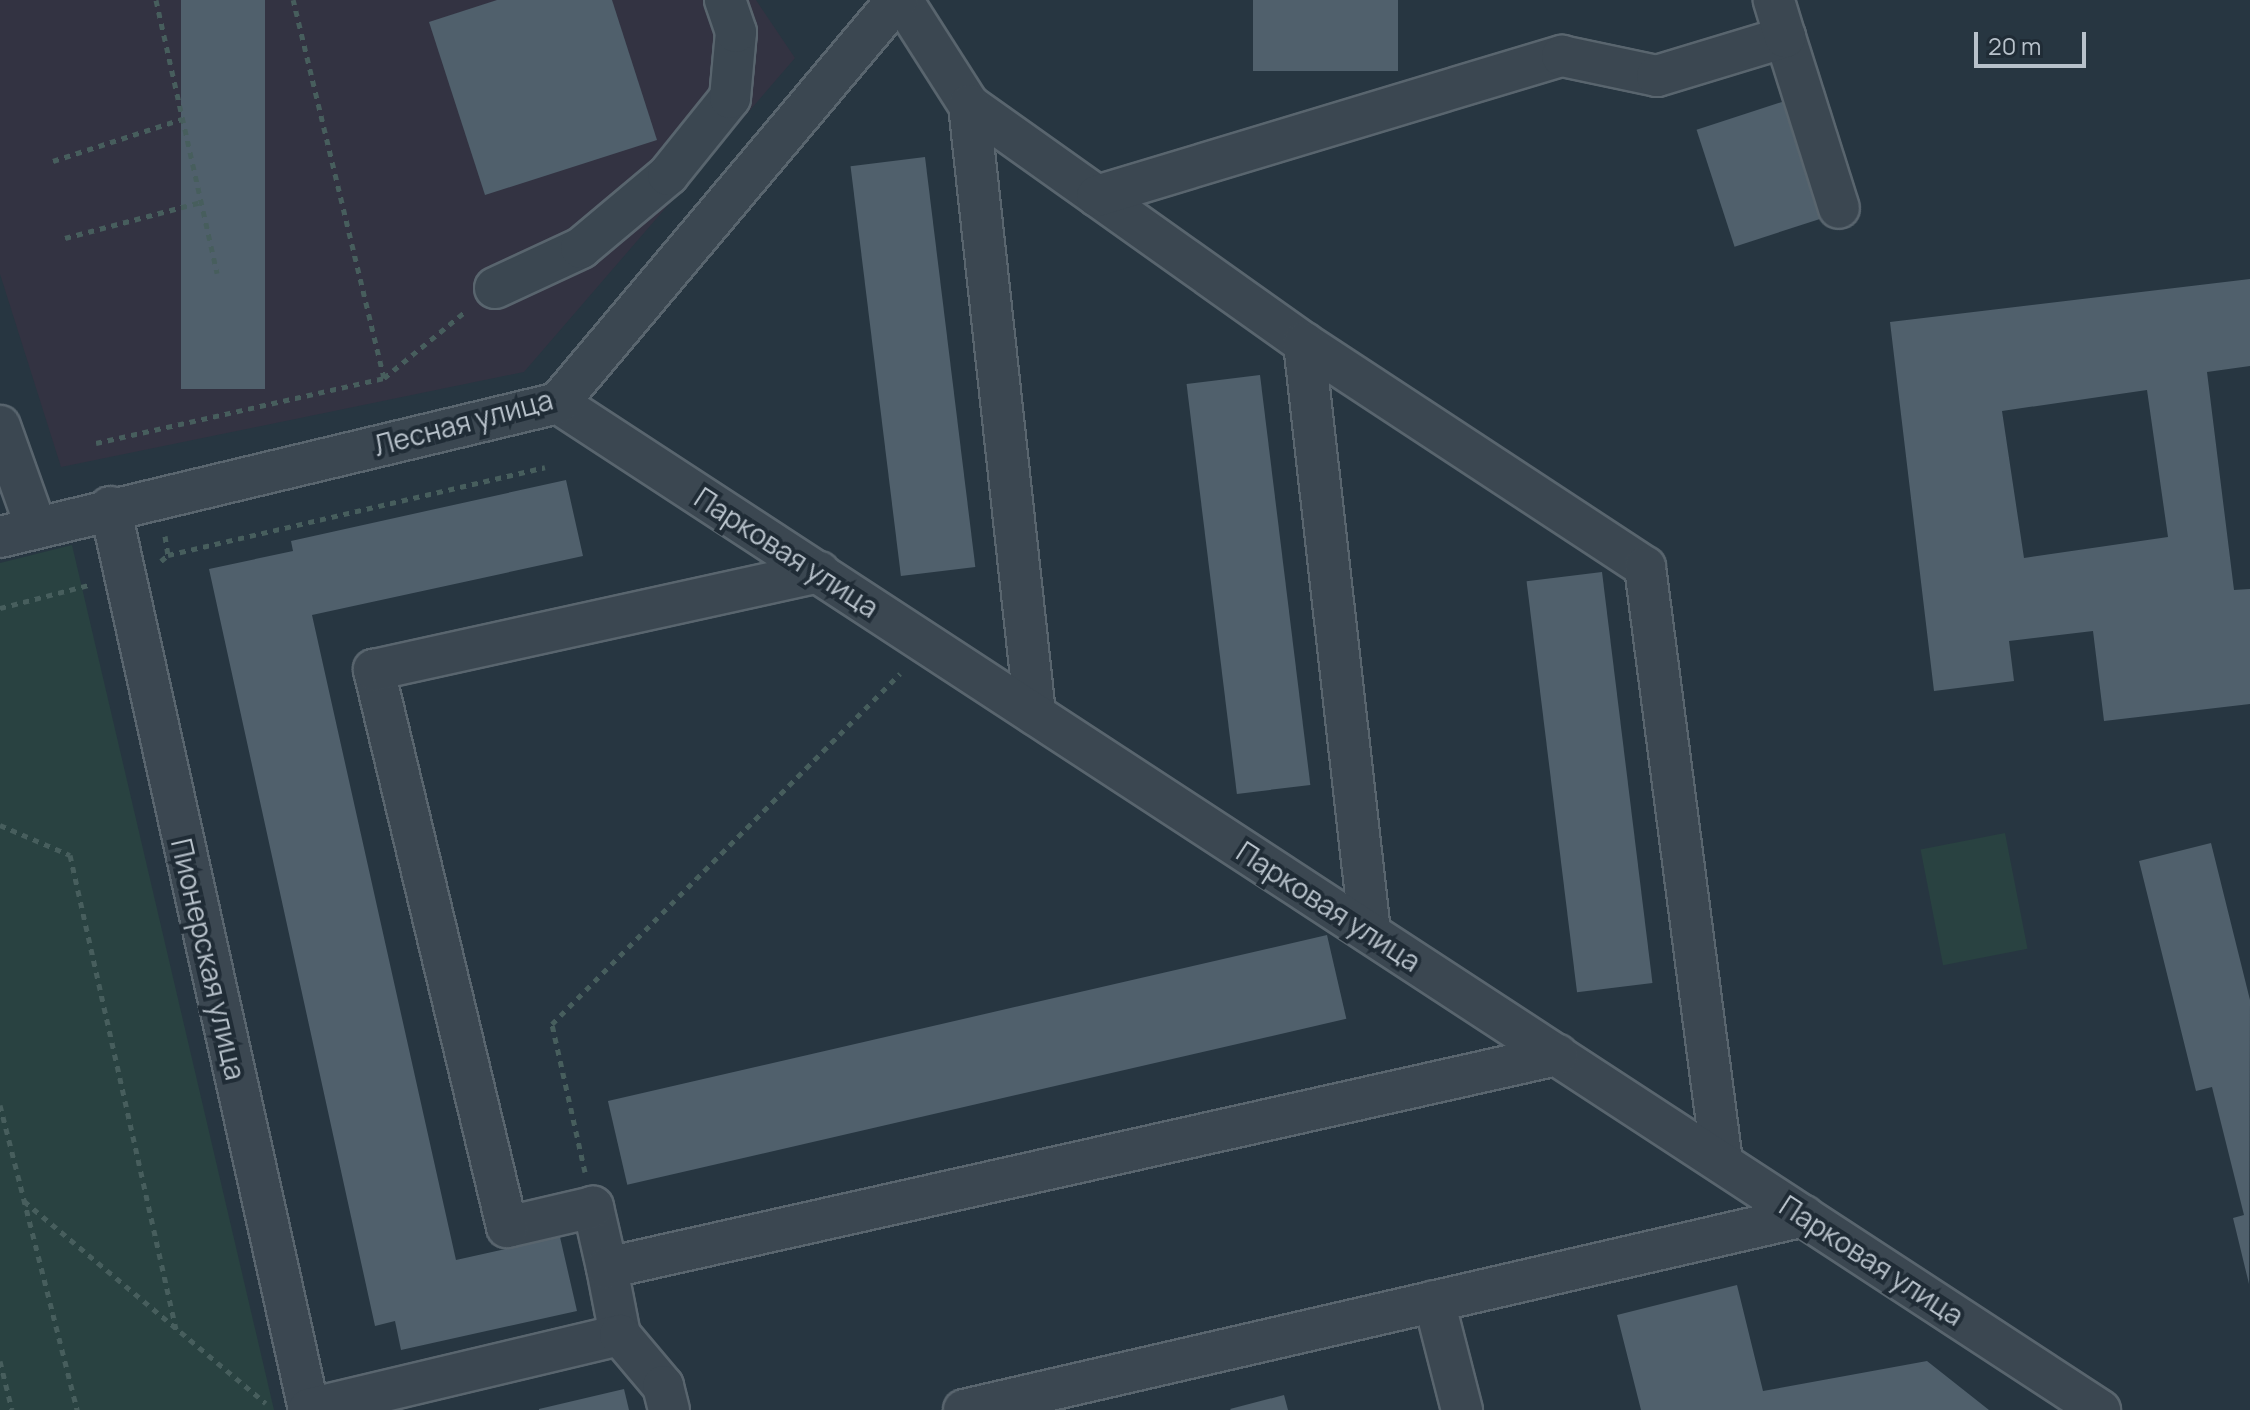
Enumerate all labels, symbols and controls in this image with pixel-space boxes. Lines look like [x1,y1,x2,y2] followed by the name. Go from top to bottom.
[1978,16,2090,66] scale bar
[1988,29,2041,62] text: 20 m
[370,382,556,462] street label: Лесная улица
[689,480,885,624] street label: Парковая улица
[1231,834,1427,978] street label: Парковая улица
[165,835,253,1083] street label: Пионерская улица
[1774,1188,1970,1332] street label: Парковая улица

